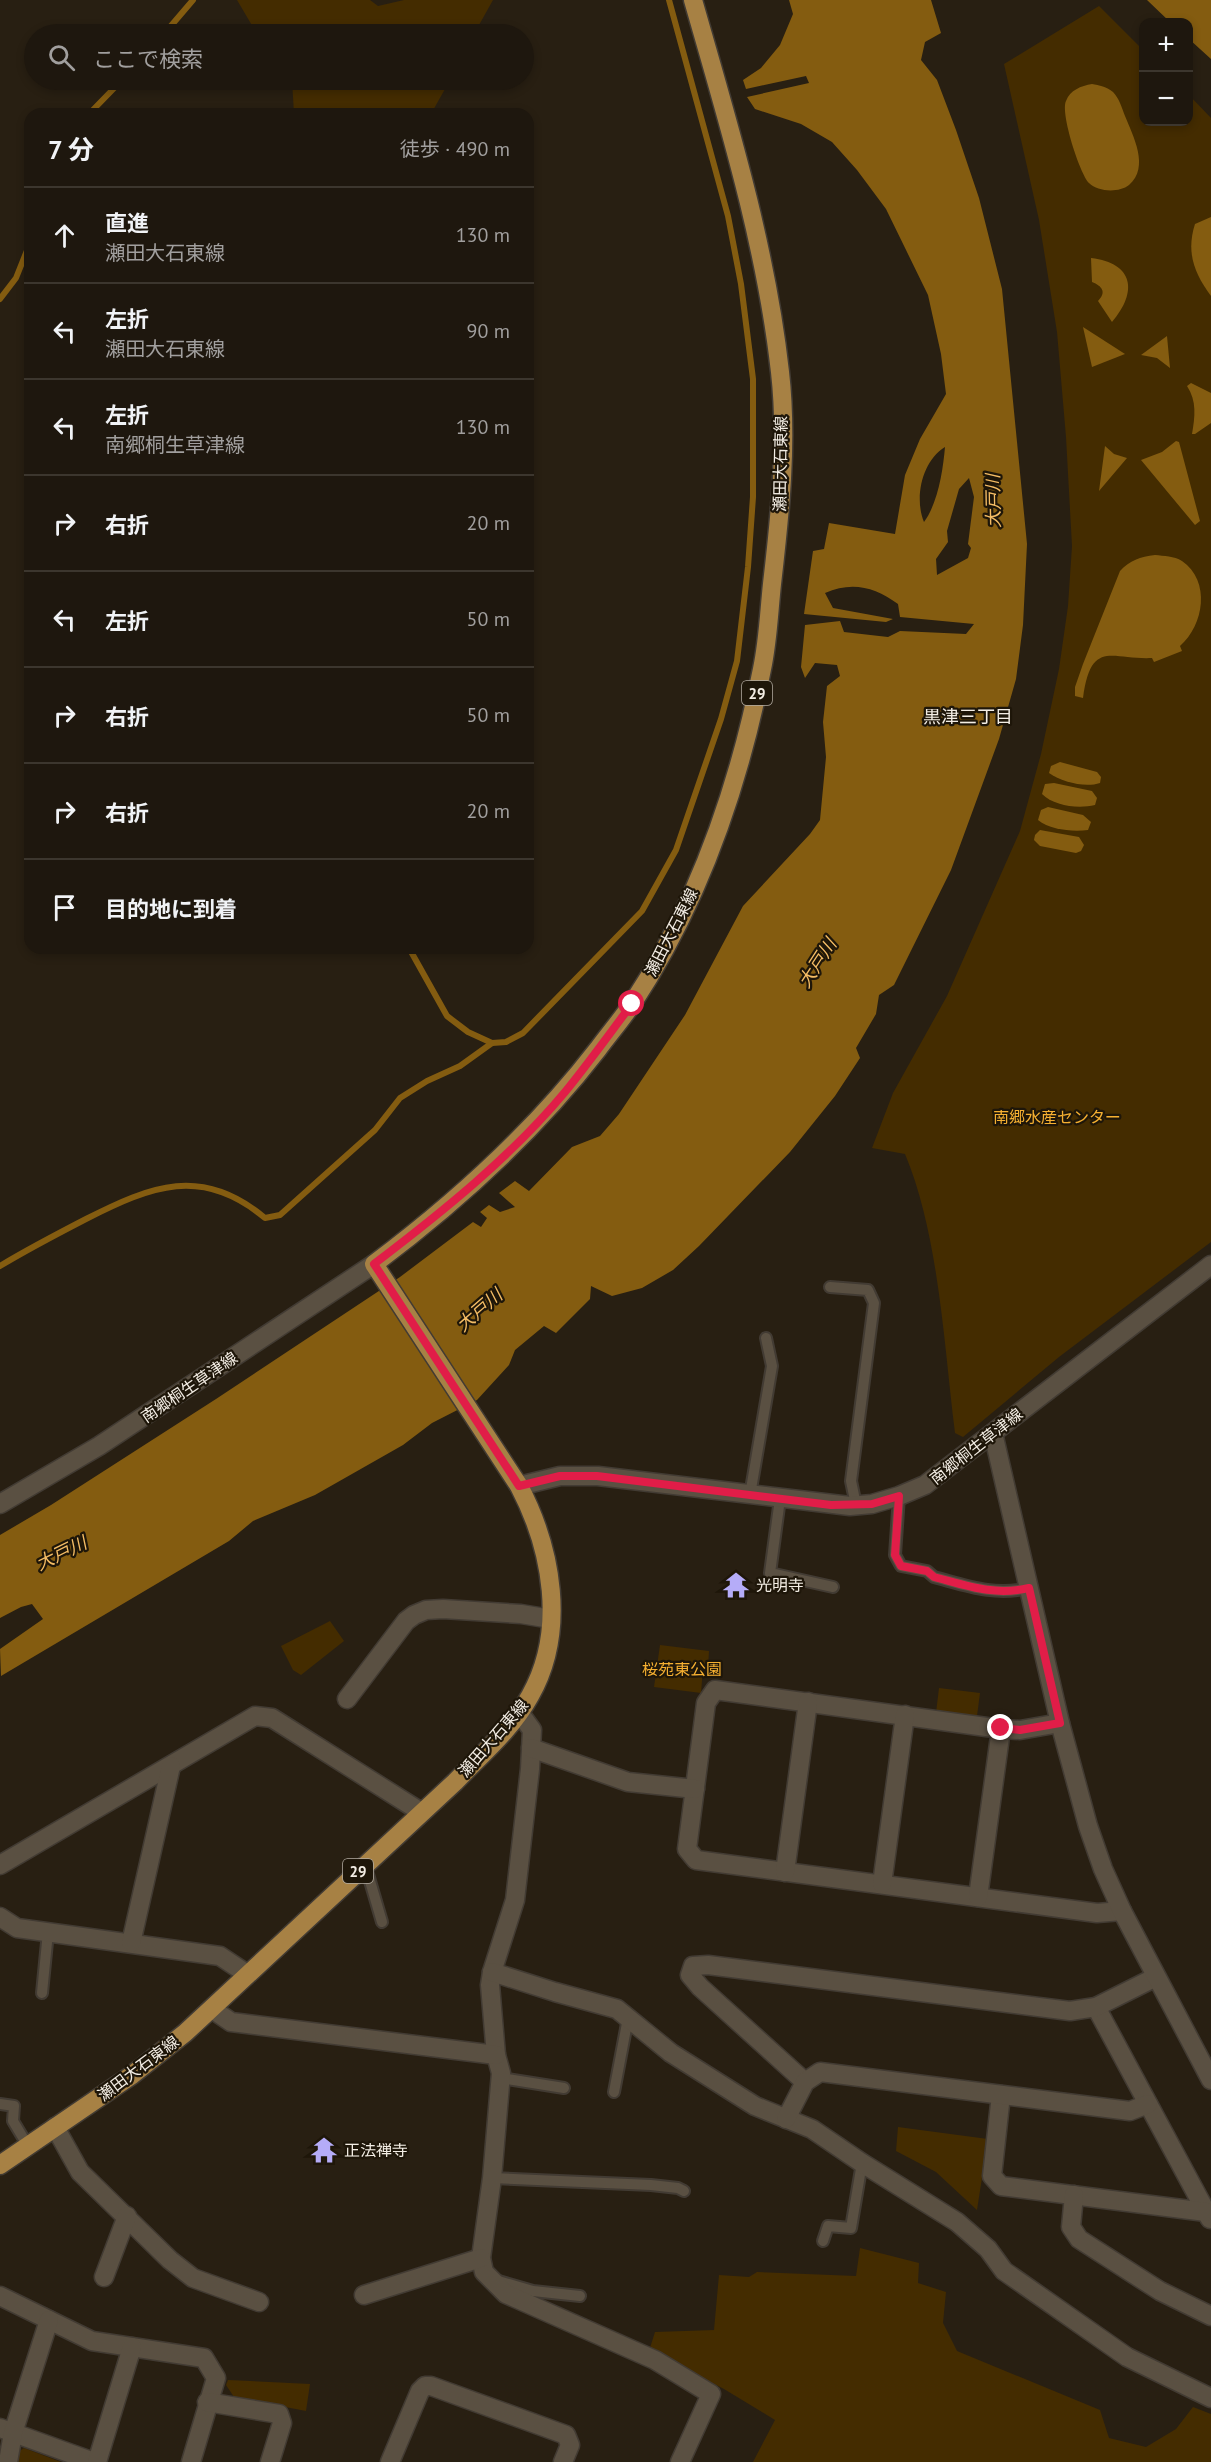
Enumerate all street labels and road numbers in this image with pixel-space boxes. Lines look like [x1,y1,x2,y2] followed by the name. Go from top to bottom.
[769,416,791,512] street label: 瀬田大石東線
[742,681,772,705] road number: 29
[640,885,702,979] street label: 瀬田大石東線
[137,1347,241,1427] street label: 南郷桐生草津線
[926,1404,1026,1488] street label: 南郷桐生草津線
[454,1695,532,1781] street label: 瀬田大石東線
[343,1859,373,1883] road number: 29
[94,2031,182,2105] street label: 瀬田大石東線

